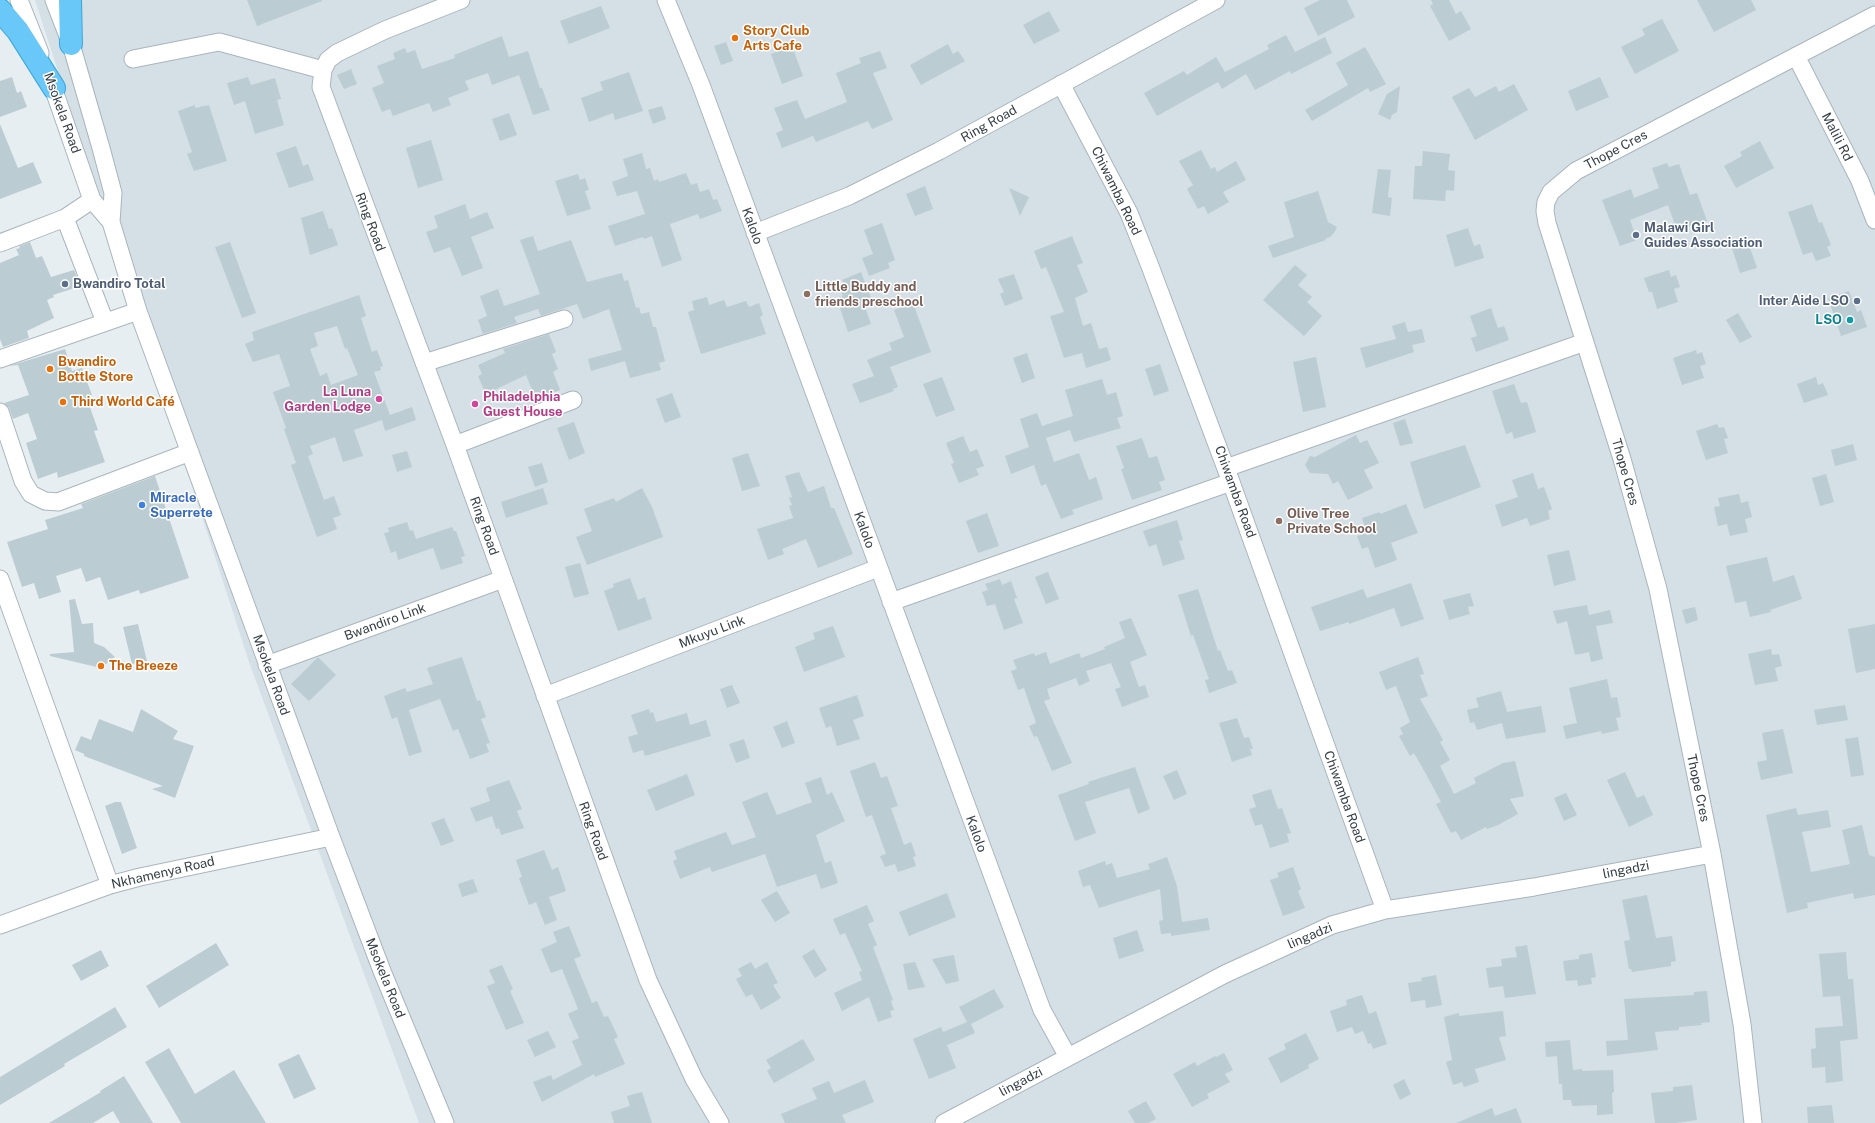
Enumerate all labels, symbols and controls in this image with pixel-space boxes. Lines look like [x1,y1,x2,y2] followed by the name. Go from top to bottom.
[743,23,809,54] place label: Story Club Arts Cafe
[730,33,740,43] marker: Story Club Arts Cafe
[40,70,84,156] street label: Msokela Road
[958,102,1020,146] street label: Ring Road
[1818,110,1856,164] street label: Malili Rd
[1582,127,1650,173] street label: Thope Cres
[1088,144,1144,238] street label: Chiwamba Road
[352,190,388,254] street label: Ring Road
[738,206,766,246] street label: Kalolo
[1644,220,1762,251] place label: Malawi Girl Guides Association
[1631,230,1641,240] marker: Malawi Girl Guides Association
[73,276,165,292] place label: Bwandiro Total
[60,279,70,289] marker: Bwandiro Total
[815,279,923,310] place label: Little Buddy and friends preschool
[802,289,812,299] marker: Little Buddy and friends preschool
[1759,293,1849,309] place label: Inter Aide LSO
[1852,296,1862,306] marker: Inter Aide LSO
[1815,312,1842,328] place label: LSO
[1845,315,1855,325] marker: LSO
[58,354,133,385] place label: Bwandiro Bottle Store
[45,364,55,374] marker: Bwandiro Bottle Store
[284,384,371,415] place label: La Luna Garden Lodge
[483,389,563,420] place label: Philadelphia Guest House
[71,394,175,410] place label: Third World Café
[374,394,384,404] marker: La Luna Garden Lodge
[58,397,68,407] marker: Third World Café
[470,399,480,409] marker: Philadelphia Guest House
[1608,437,1642,507] street label: Thope Cres
[1211,444,1259,540] street label: Chiwamba Road
[150,490,213,521] place label: Miracle Superrete
[466,494,502,558] street label: Ring Road
[137,500,147,510] marker: Miracle Superrete
[1287,506,1377,537] place label: Olive Tree Private School
[850,510,878,550] street label: Kalolo
[1274,516,1284,526] marker: Olive Tree Private School
[342,600,428,644] street label: Bwandiro Link
[677,612,747,652] street label: Mkuyu Link
[249,632,293,718] street label: Msokela Road
[109,658,178,674] place label: The Breeze
[96,661,106,671] marker: The Breeze
[1320,749,1368,845] street label: Chiwamba Road
[1683,753,1713,823] street label: Thope Cres
[575,799,611,863] street label: Ring Road
[962,814,990,854] street label: Kalolo
[110,854,216,892] street label: Nkhamenya Road
[1601,858,1651,882] street label: lingadzi
[1285,920,1335,952] street label: lingadzi
[362,936,408,1020] street label: Msokela Road
[997,1064,1045,1100] street label: lingadzi

